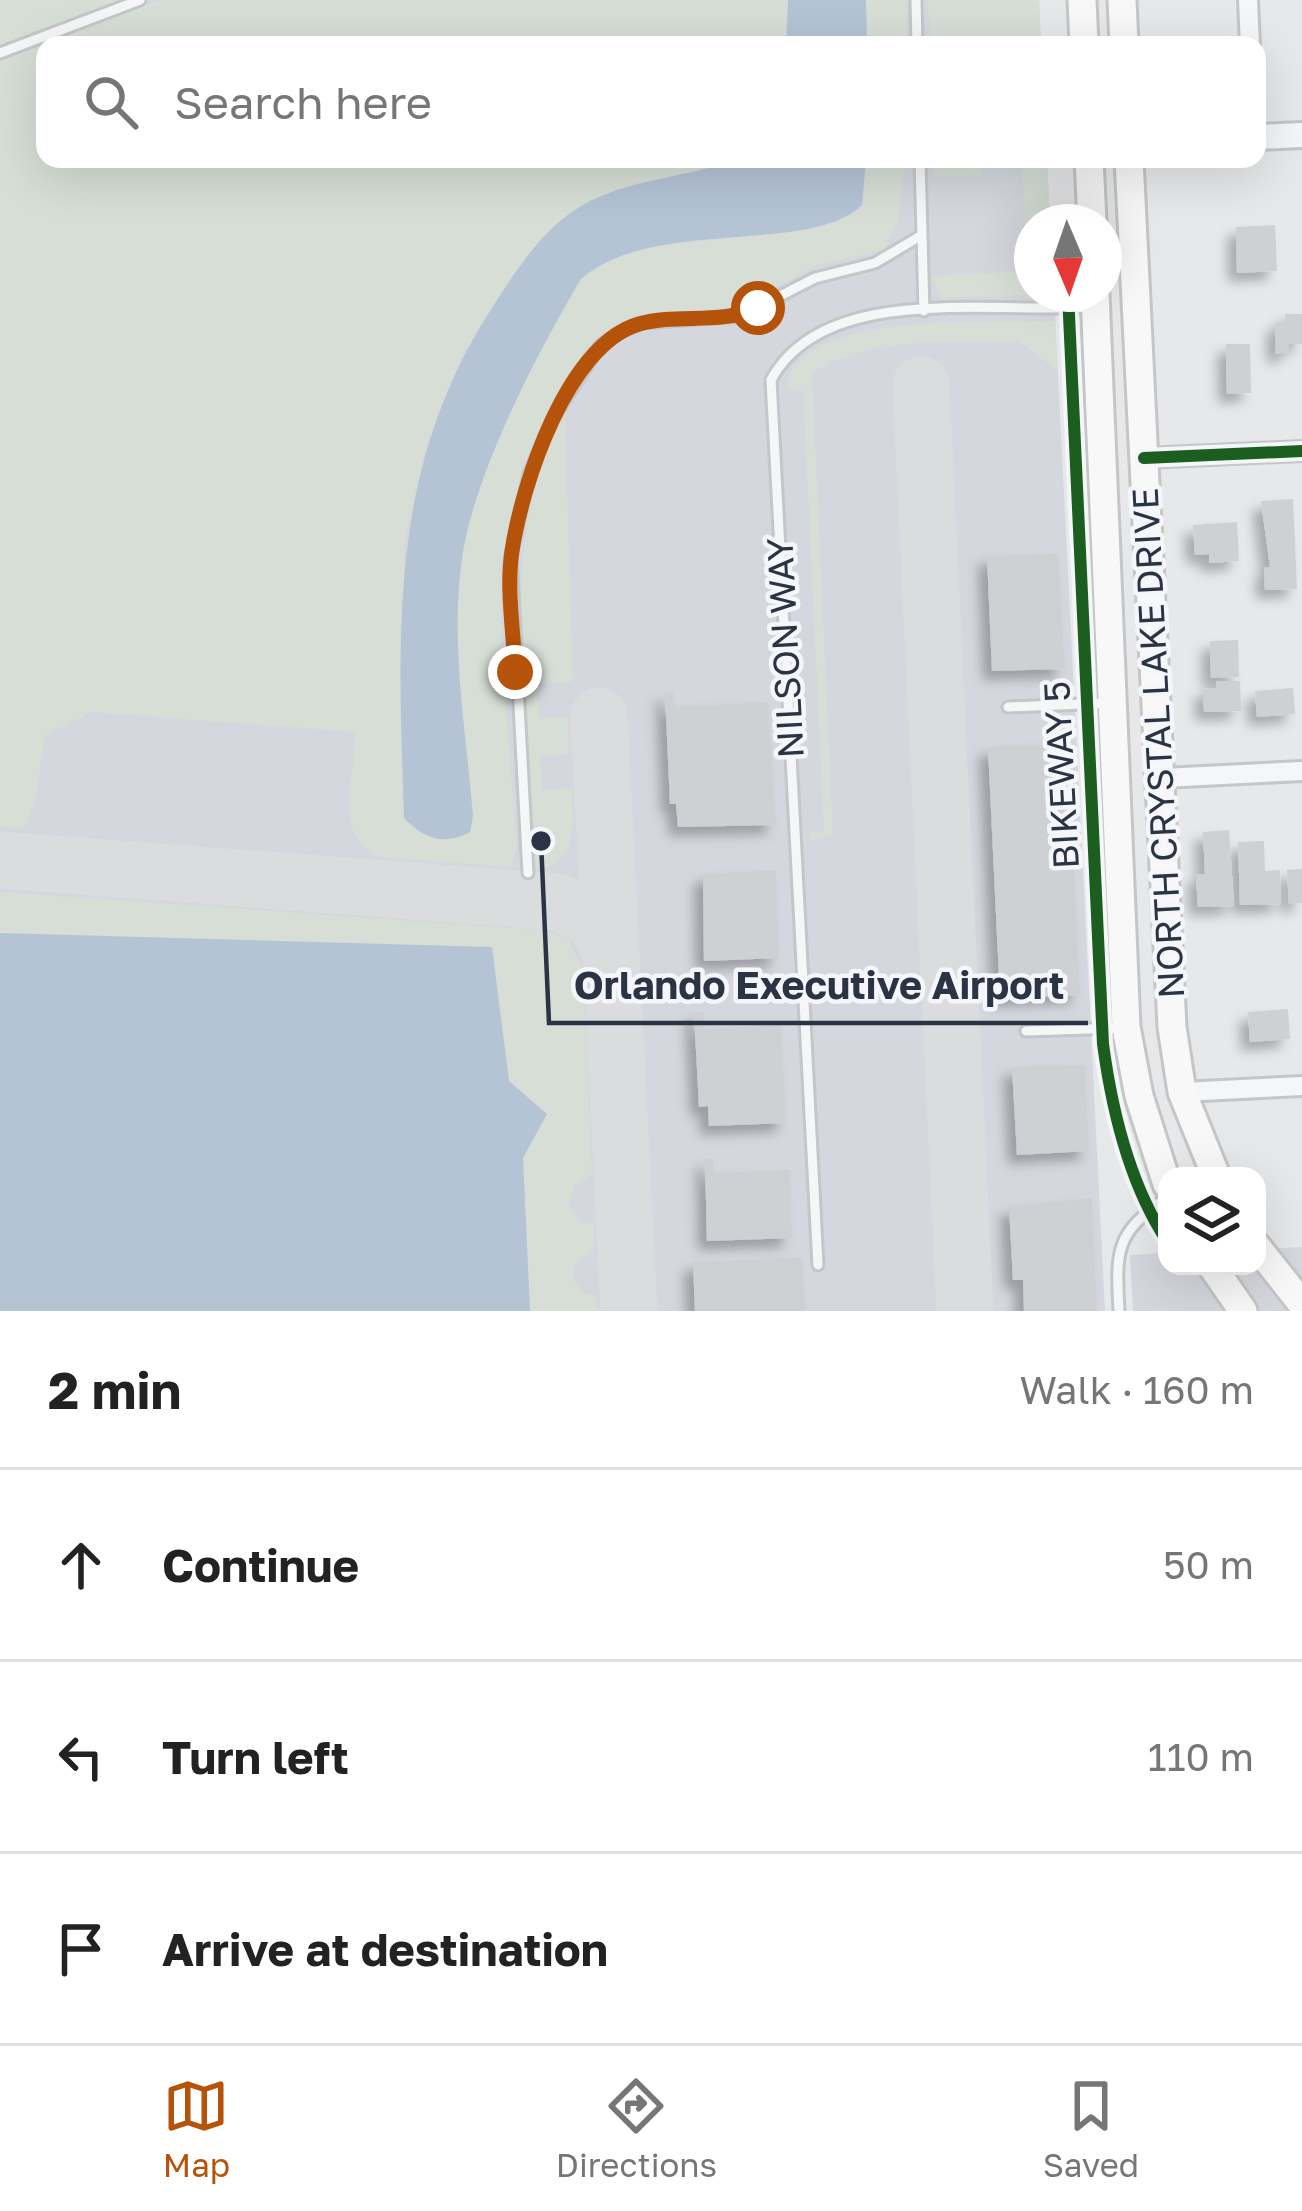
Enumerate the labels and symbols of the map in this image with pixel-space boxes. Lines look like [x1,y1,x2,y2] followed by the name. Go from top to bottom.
[1014,204,1122,312] north arrow
[731,281,785,335] route start
[1123,487,1192,999] street label: NORTH CRYSTAL LAKE DRIVE
[757,537,812,759] street label: NILSON WAY
[488,645,542,699] route end
[1034,680,1087,870] street label: BIKEWAY 5
[549,948,1088,1023] callout: Orlando Executive Airport
[574,961,1064,1008] text: Orlando Executive Airport

